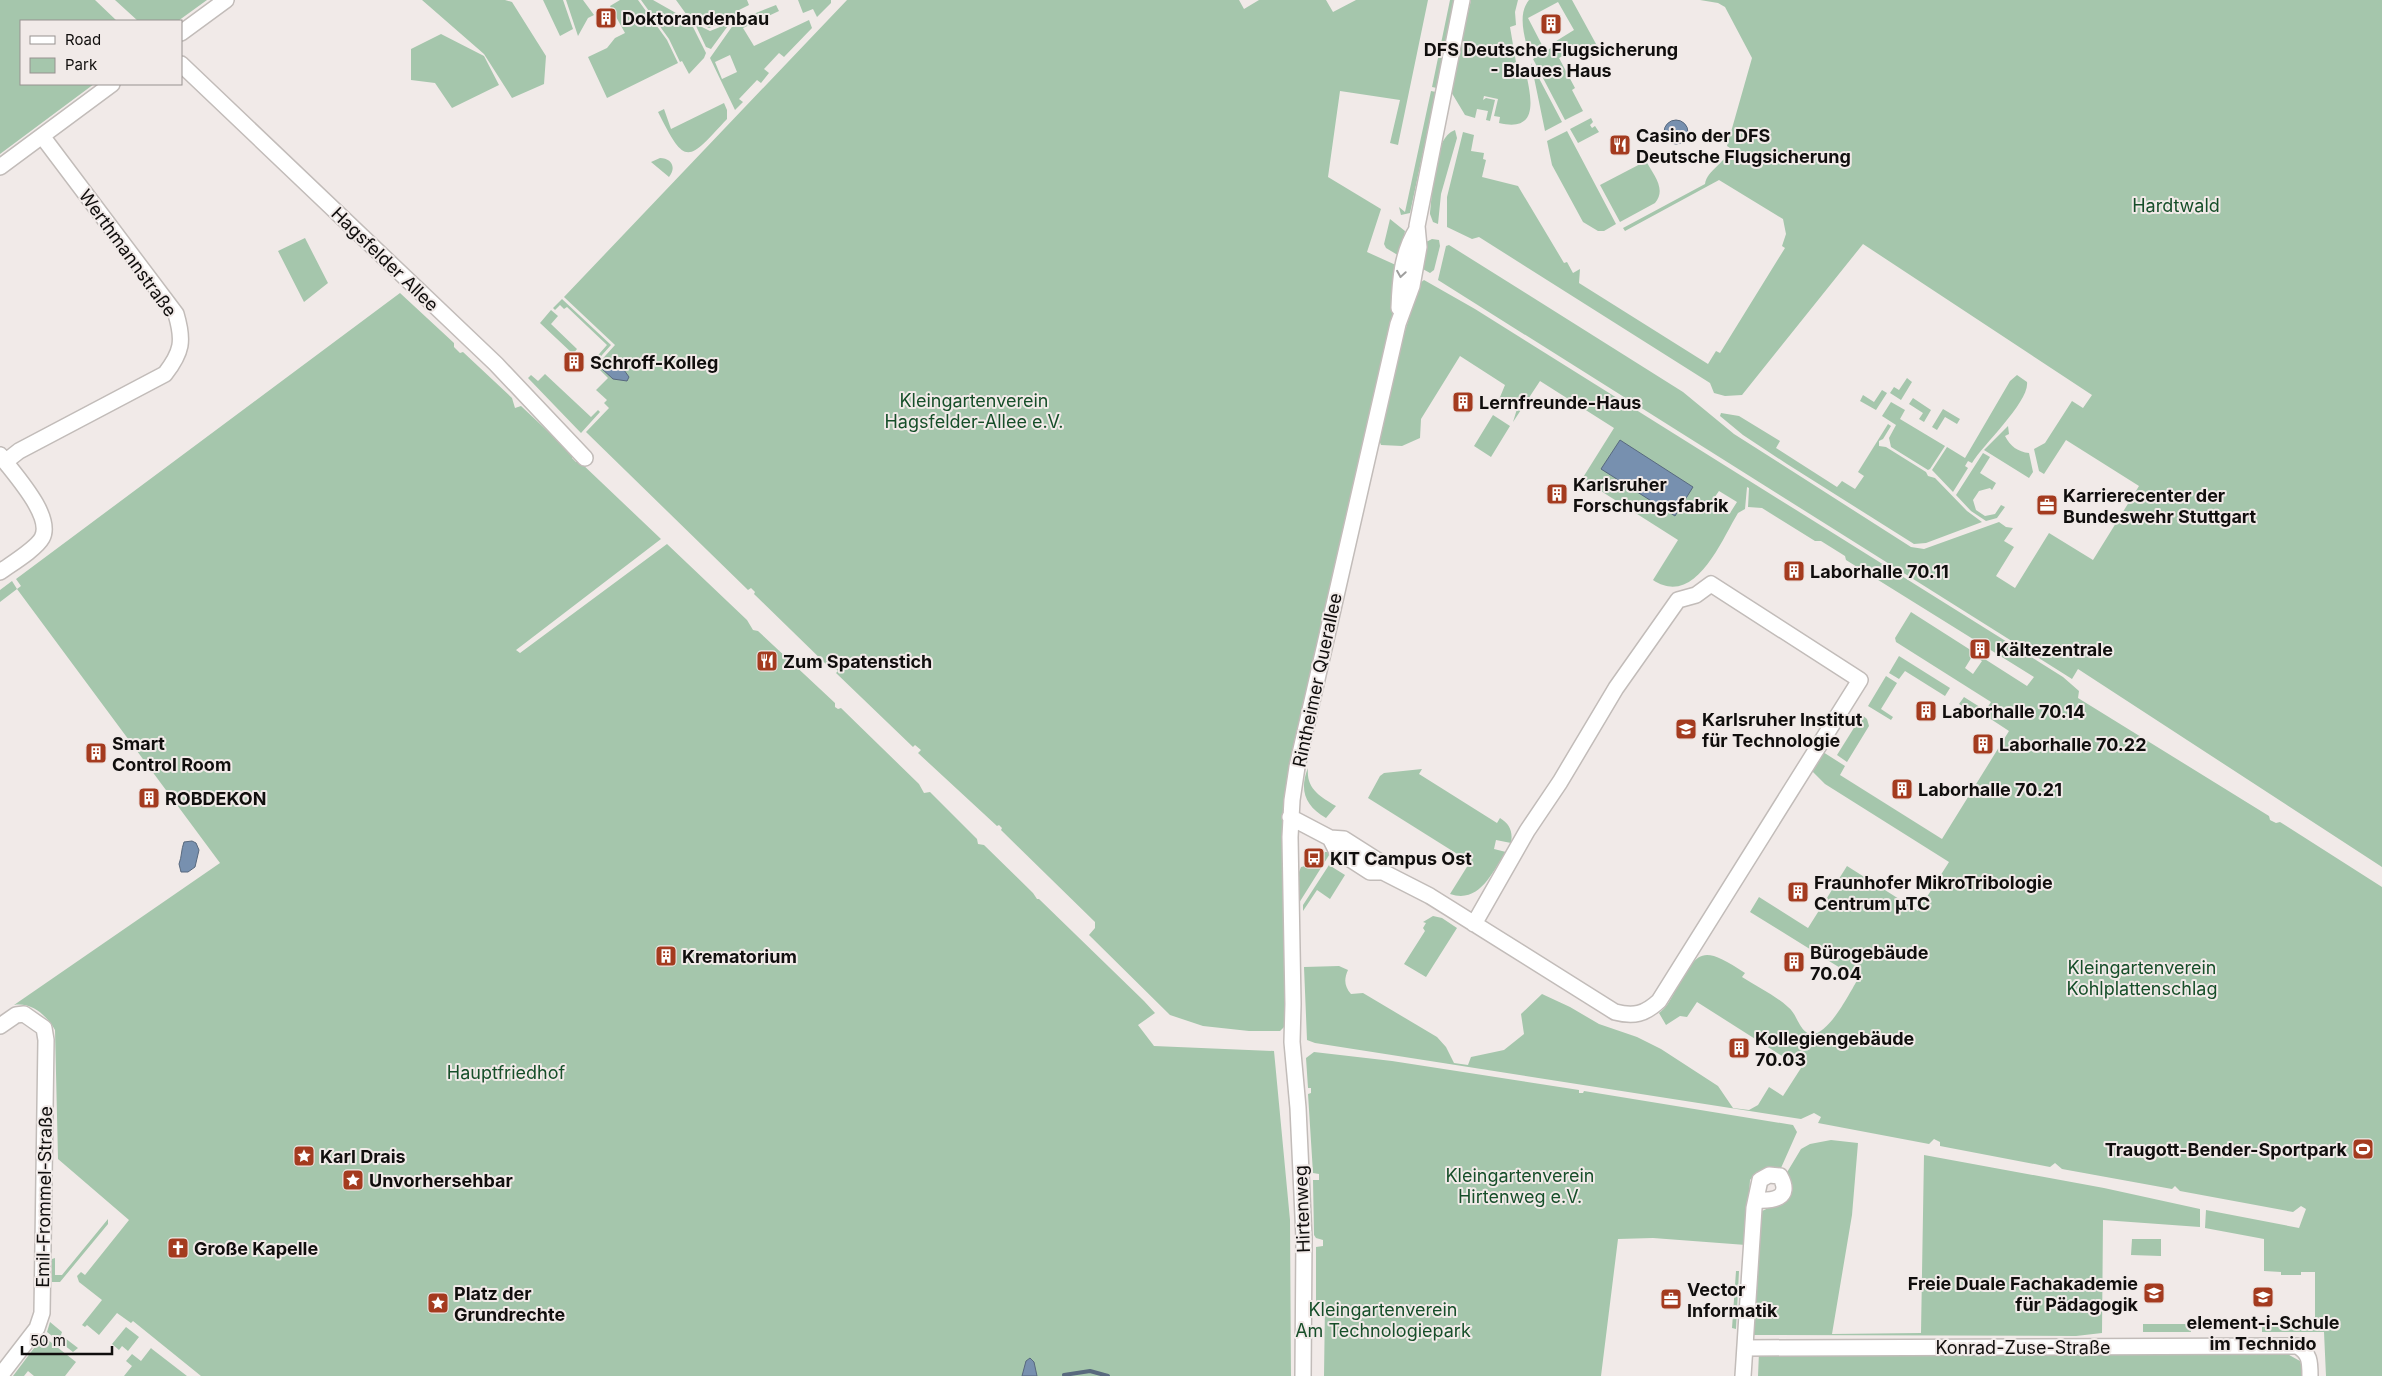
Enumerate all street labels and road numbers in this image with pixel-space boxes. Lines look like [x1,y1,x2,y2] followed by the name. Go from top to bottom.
[75,185,181,321] street label: Werthmannstraße
[327,203,443,315] street label: Hagsfelder Allee
[1288,591,1346,769] street label: Rintheimer Querallee
[32,1106,56,1288] street label: Emil-Frommel-Straße
[1290,1165,1314,1253] street label: Hirtenweg
[1935,1337,2111,1358] street label: Konrad-Zuse-Straße

